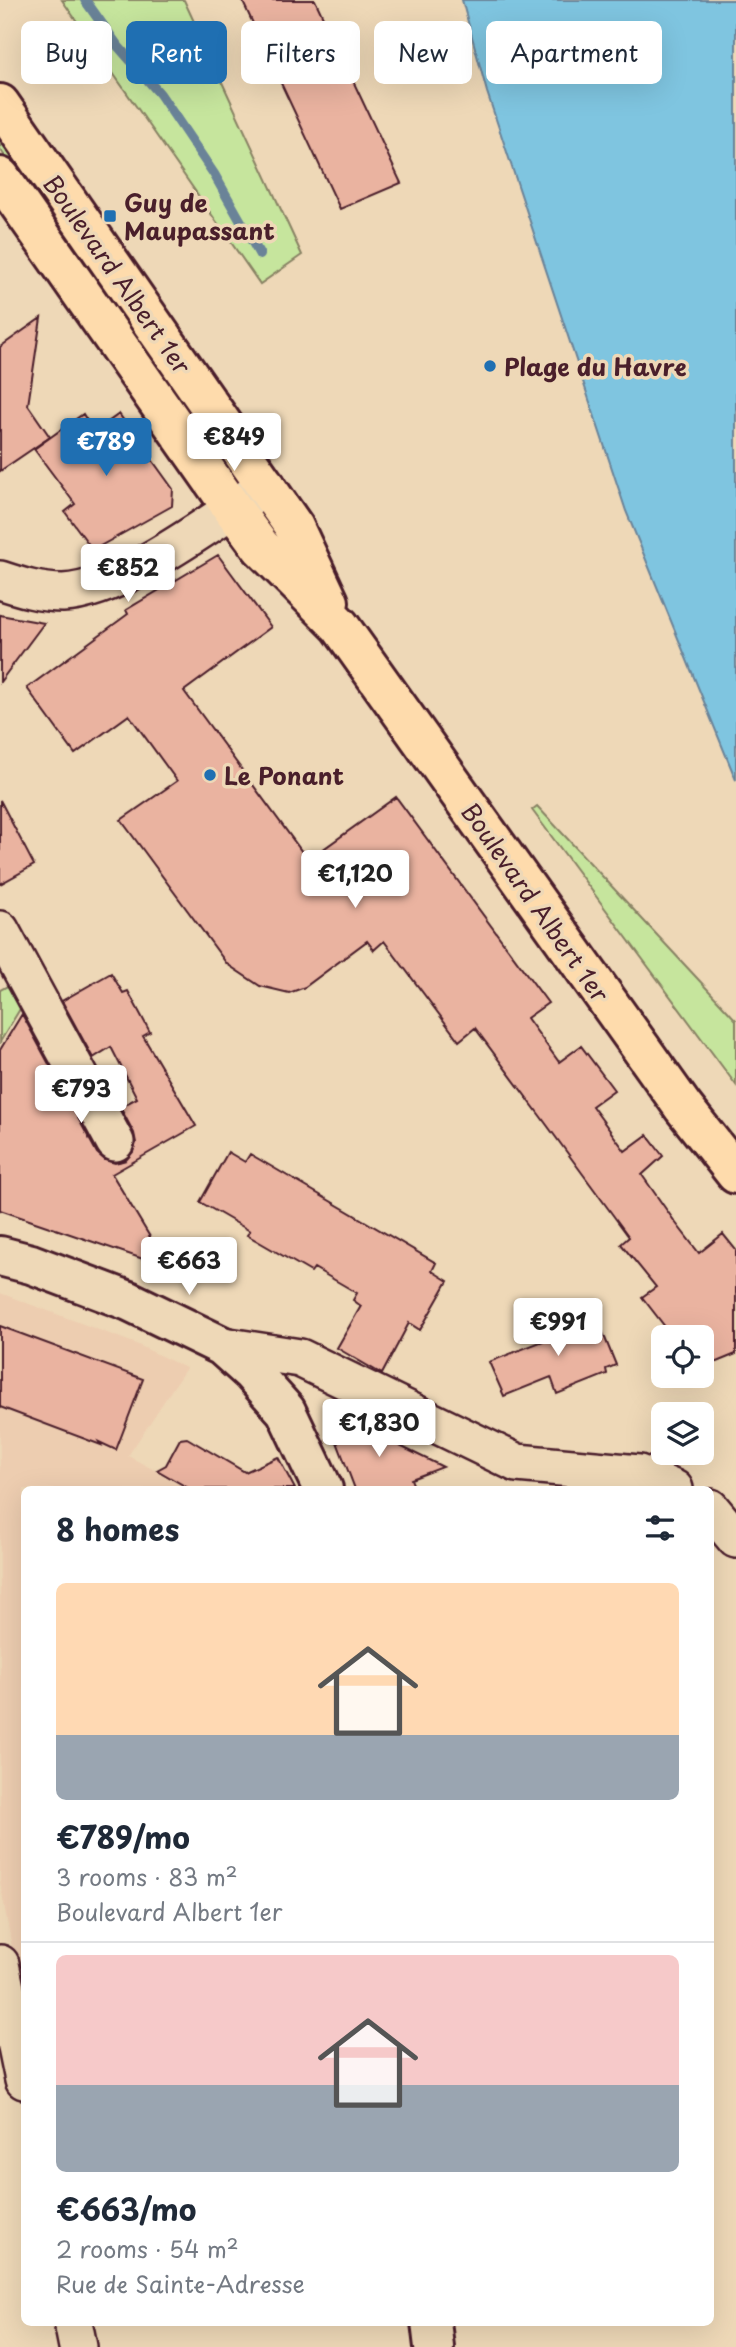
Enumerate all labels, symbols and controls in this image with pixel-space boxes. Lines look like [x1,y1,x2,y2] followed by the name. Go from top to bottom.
[21,21,112,84] chip: Buy
[126,21,227,84] chip: Rent
[241,21,360,84] chip: Filters
[374,21,472,84] chip: New
[486,21,662,84] chip: Apartment
[36,167,201,382] street label: Boulevard Albert 1er
[124,184,275,248] place label: Guy de Maupassant
[102,208,118,224] marker: Guy de Maupassant
[504,348,687,384] place label: Plage du Havre
[482,358,498,374] marker: Plage du Havre
[193,414,275,473] pin: €849
[203,418,265,453] text: €849
[65,419,147,478] pin: €789
[76,423,136,458] text: €789
[87,544,169,604] pin: €852
[97,549,159,584] text: €852
[224,757,344,793] place label: Le Ponant
[202,767,218,783] marker: Le Ponant
[454,795,619,1010] street label: Boulevard Albert 1er
[298,850,412,910] pin: €1,120
[317,855,393,890] text: €1,120
[40,1066,122,1125] pin: €793
[51,1070,111,1105] text: €793
[148,1238,230,1297] pin: €663
[157,1242,221,1277] text: €663
[517,1298,599,1358] pin: €991
[529,1303,587,1338] text: €991
[651,1325,714,1465] map controls
[651,1325,714,1388] button: locate
[322,1400,436,1459] pin: €1,830
[651,1402,714,1465] button: layers
[338,1404,420,1439] text: €1,830
[56,1506,179,1551] text: 8 homes
[641,1509,679,1547] icon: filters
[305,1628,431,1754] icon: home
[56,1814,190,1859] text: €789/mo
[56,1859,238,1894] text: 3 rooms · 83 m²
[56,1894,282,1929] text: Boulevard Albert 1er
[305,2000,431,2126] icon: home
[56,2186,196,2231] text: €663/mo
[56,2231,239,2266] text: 2 rooms · 54 m²
[56,2266,305,2301] text: Rue de Sainte-Adresse

